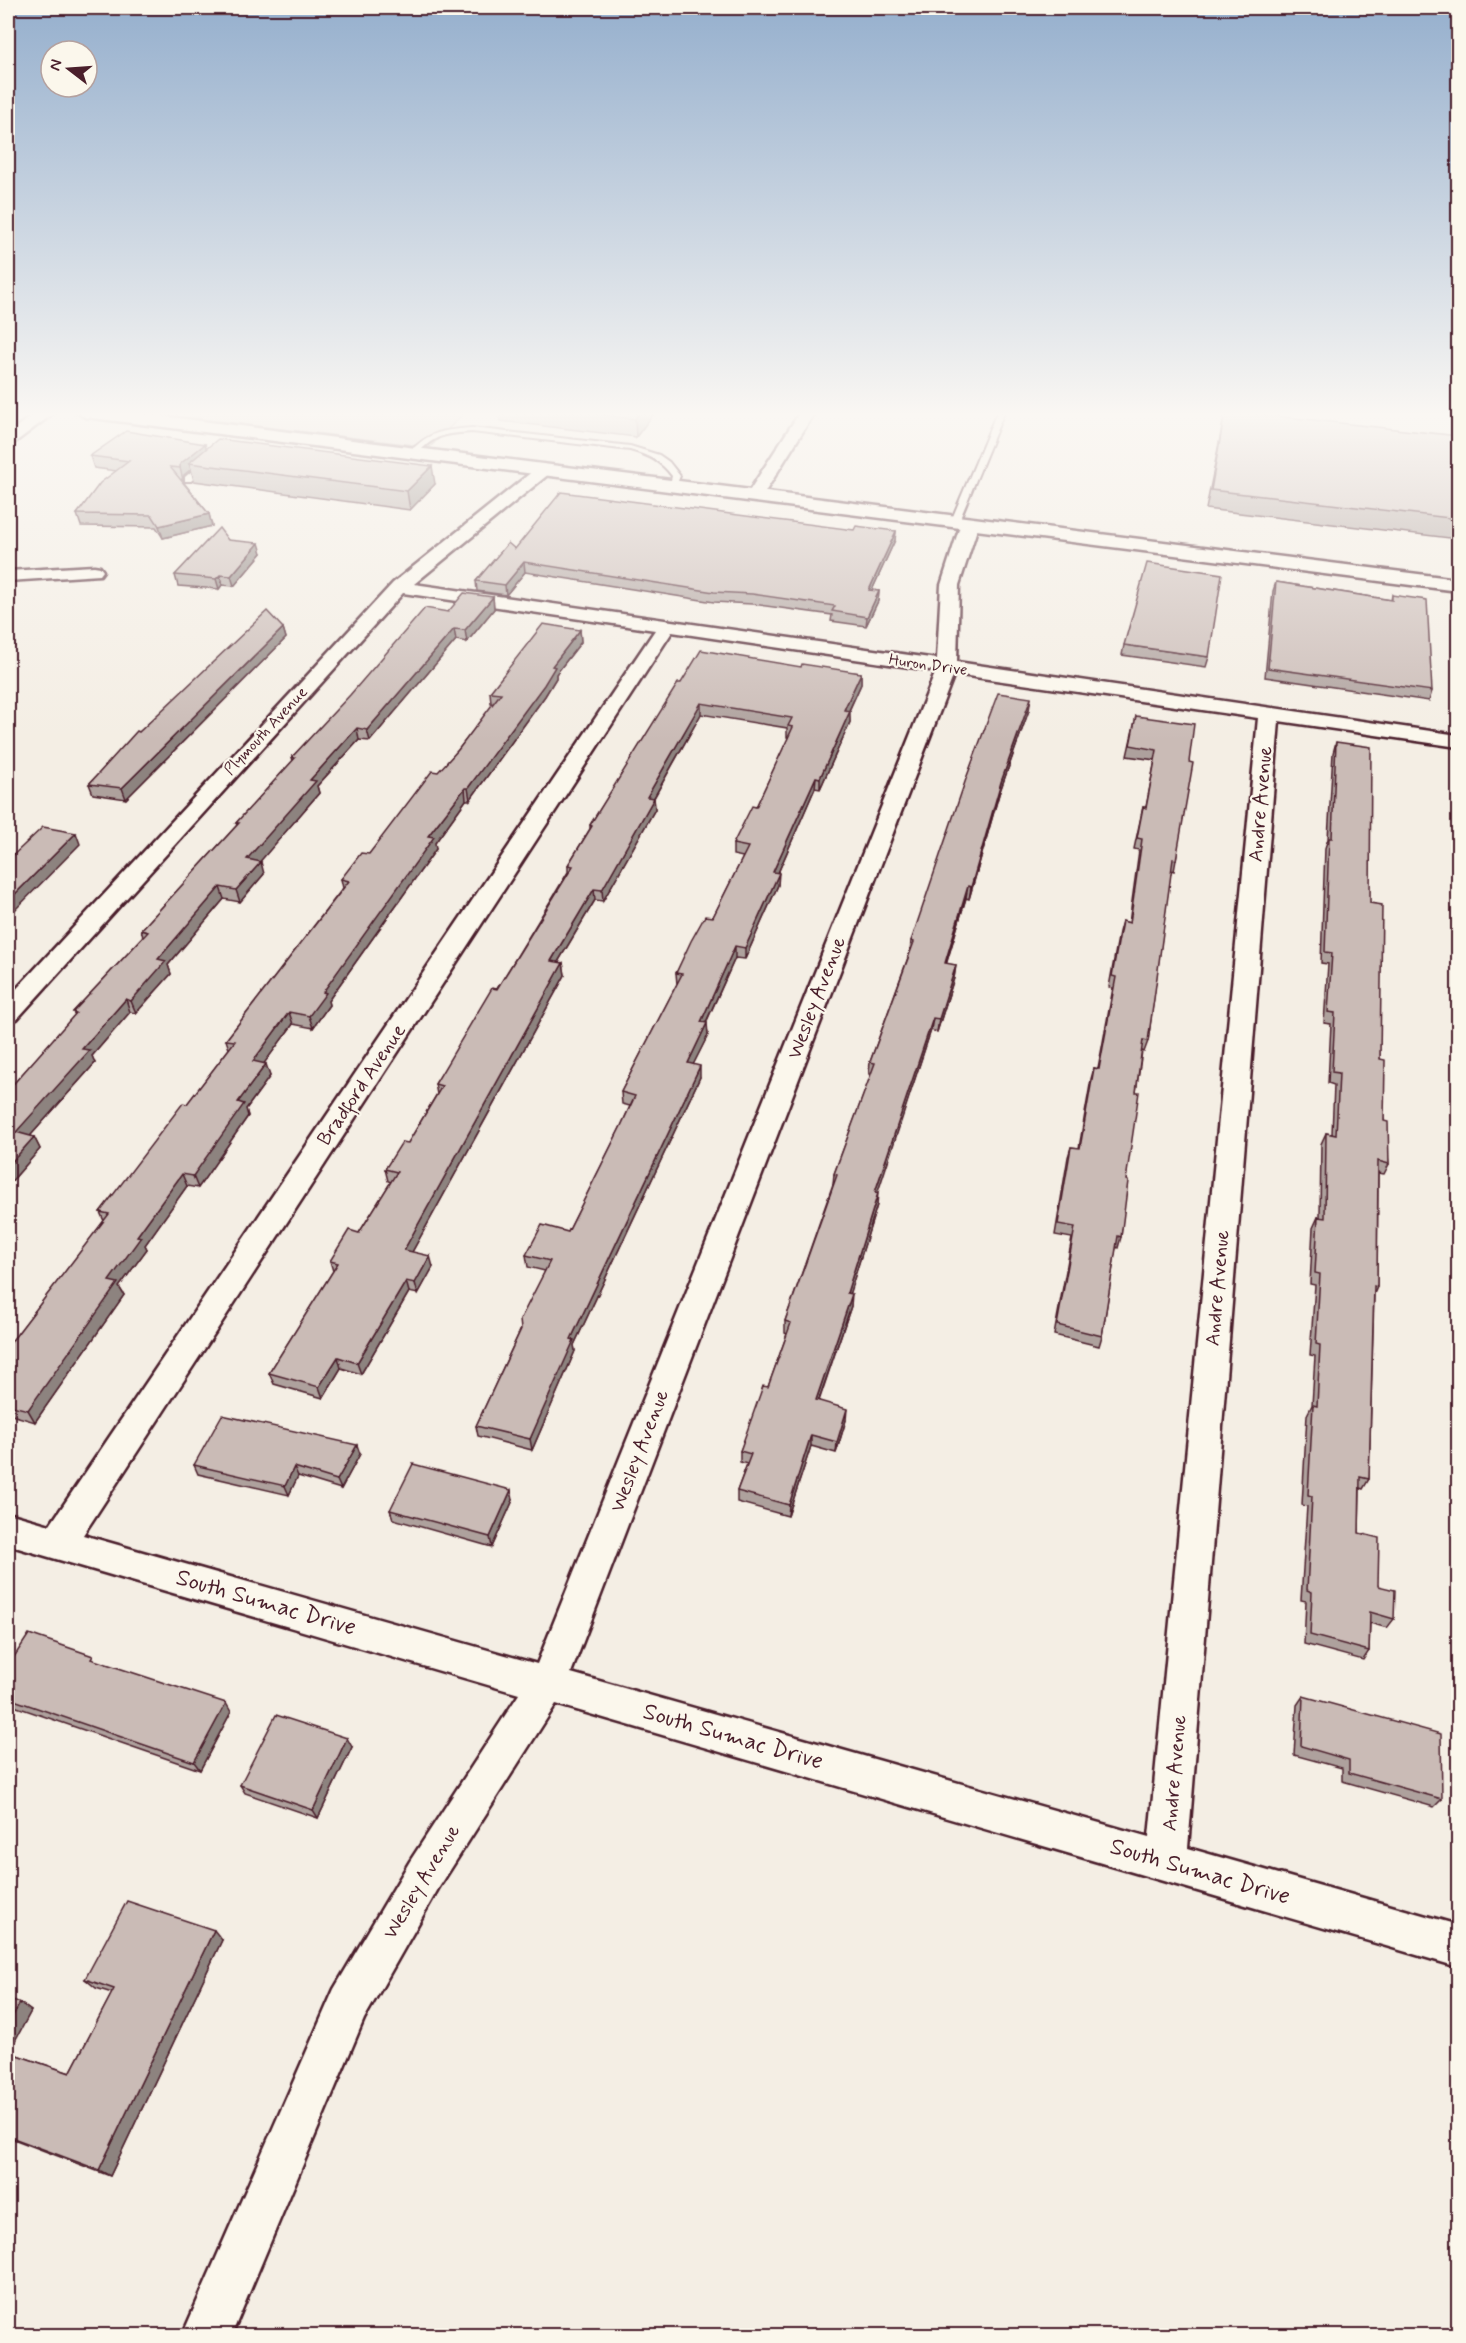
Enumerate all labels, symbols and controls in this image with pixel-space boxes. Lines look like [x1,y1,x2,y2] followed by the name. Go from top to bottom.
[39,39,99,99] north arrow
[44,57,68,73] text: N
[887,649,969,681] street label: Huron Drive
[219,682,313,780] street label: Plymouth Avenue
[1242,745,1280,863] street label: Andre Avenue
[781,933,853,1063] street label: Wesley Avenue
[311,1019,414,1152] street label: Bradford Avenue
[1199,1229,1237,1347] street label: Andre Avenue
[604,1386,676,1516] street label: Wesley Avenue
[172,1562,360,1644] street label: South Sumac Drive
[639,1696,827,1778] street label: South Sumac Drive
[1156,1714,1194,1832] street label: Andre Avenue
[377,1820,467,1944] street label: Wesley Avenue
[1106,1831,1294,1913] street label: South Sumac Drive

